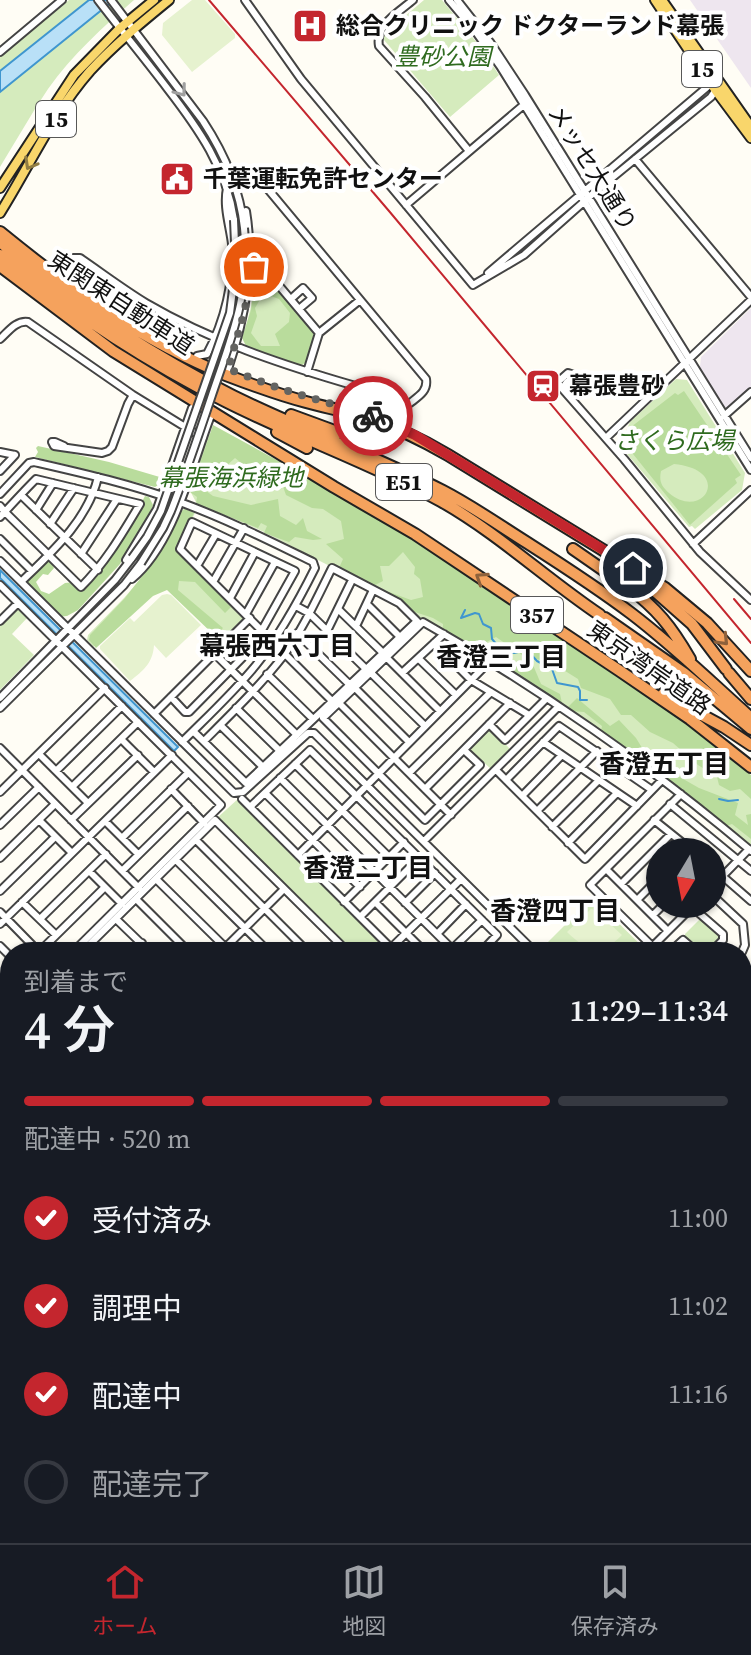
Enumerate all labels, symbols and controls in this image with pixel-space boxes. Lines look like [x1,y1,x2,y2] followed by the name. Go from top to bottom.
[291,7,329,45] hospital icon: 総合クリニック ドクターランド幕張
[336,9,724,42] place label: 総合クリニック ドクターランド幕張
[395,40,494,73] park label: 豊砂公園
[682,51,722,87] road number: 15
[172,82,186,97] one-way arrow
[540,98,645,238] street label: メッセ大通り
[36,101,76,137] road number: 15
[24,155,40,170] one-way arrow
[158,160,196,198] public building icon: 千葉運転免許センター
[203,162,443,195] place label: 千葉運転免許センター
[220,233,288,301] pin
[42,243,201,362] street label: 東関東自動車道
[232,245,276,289] icon: bag
[524,367,562,405] station icon: 幕張豊砂
[569,369,665,402] place label: 幕張豊砂
[333,376,413,456] courier
[351,394,395,438] icon: bike
[614,424,737,457] park label: さくら広場
[159,461,306,494] park label: 幕張海浜緑地
[376,464,432,500] road number: E51
[599,534,667,602] pin
[611,546,655,590] icon: home
[475,572,489,587] one-way arrow
[511,597,563,633] road number: 357
[581,613,718,722] street label: 東京湾岸道路
[199,628,355,664] district label: 幕張西六丁目
[714,631,728,645] one-way arrow
[436,639,566,675] district label: 香澄三丁目
[599,746,729,782] district label: 香澄五丁目
[646,838,726,918] north arrow
[646,838,726,918] map controls
[303,850,433,886] district label: 香澄二丁目
[490,893,620,929] district label: 香澄四丁目
[24,964,128,1000] text: 到着まで
[569,990,728,1031] text: 11:29–11:34
[24,994,115,1065] text: 4 分
[24,1121,190,1157] text: 配達中 · 520 m
[24,1196,68,1240] icon: check
[92,1200,212,1241] text: 受付済み
[668,1200,728,1236] text: 11:00
[24,1284,68,1328] icon: check
[92,1288,182,1329] text: 調理中
[668,1288,728,1324] text: 11:02
[24,1372,68,1416] icon: check
[92,1376,182,1417] text: 配達中
[668,1376,728,1412] text: 11:16
[92,1464,212,1505] text: 配達完了
[92,1560,158,1641] tab: ホーム
[342,1560,386,1641] tab: 地図
[571,1560,659,1641] tab: 保存済み

